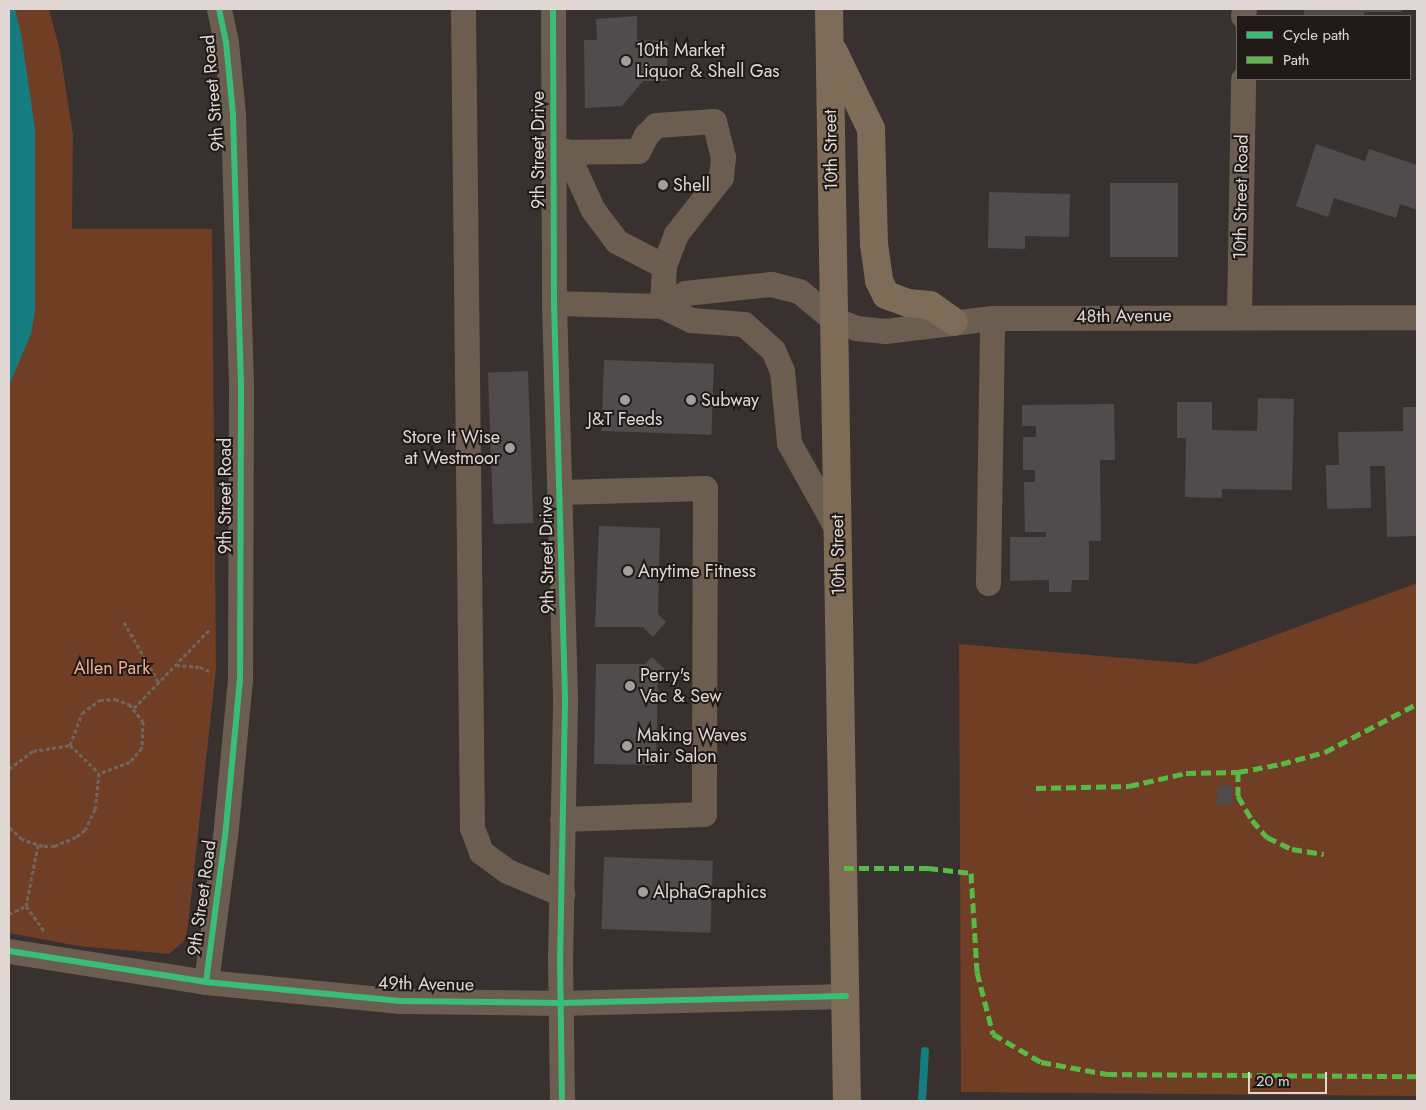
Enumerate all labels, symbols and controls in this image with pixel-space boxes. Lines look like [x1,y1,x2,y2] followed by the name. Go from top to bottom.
[1236,15,1411,80] legend
[1283,24,1350,46] text: Cycle path
[197,34,229,152] street label: 9th Street Road
[636,40,780,82] place label: 10th Market Liquor & Shell Gas
[1283,49,1309,71] text: Path
[620,55,632,67] marker: 10th Market Liquor & Shell Gas
[527,91,549,209] street label: 9th Street Drive
[819,109,843,191] street label: 10th Street
[1229,134,1253,260] street label: 10th Street Road
[673,174,710,196] place label: Shell
[657,179,669,191] marker: Shell
[1076,304,1172,328] street label: 48th Avenue
[701,389,759,411] place label: Subway
[619,394,631,406] marker: J&T Feeds
[685,394,697,406] marker: Subway
[588,408,662,430] place label: J&T Feeds
[402,427,500,469] place label: Store It Wise at Westmoor
[214,438,236,554] street label: 9th Street Road
[504,442,516,454] marker: Store It Wise at Westmoor
[535,496,559,614] street label: 9th Street Drive
[826,514,850,596] street label: 10th Street
[638,560,756,582] place label: Anytime Fitness
[622,565,634,577] marker: Anytime Fitness
[74,657,150,679] park label: Allen Park
[640,665,721,708] place label: Perry's Vac & Sew
[624,680,636,692] marker: Perry's Vac & Sew
[637,725,747,768] place label: Making Waves Hair Salon
[621,740,633,752] marker: Making Waves Hair Salon
[183,839,221,957] street label: 9th Street Road
[653,881,766,903] place label: AlphaGraphics
[637,886,649,898] marker: AlphaGraphics
[378,972,474,996] street label: 49th Avenue
[1251,1062,1330,1094] scale bar
[1256,1070,1290,1092] text: 20 m

